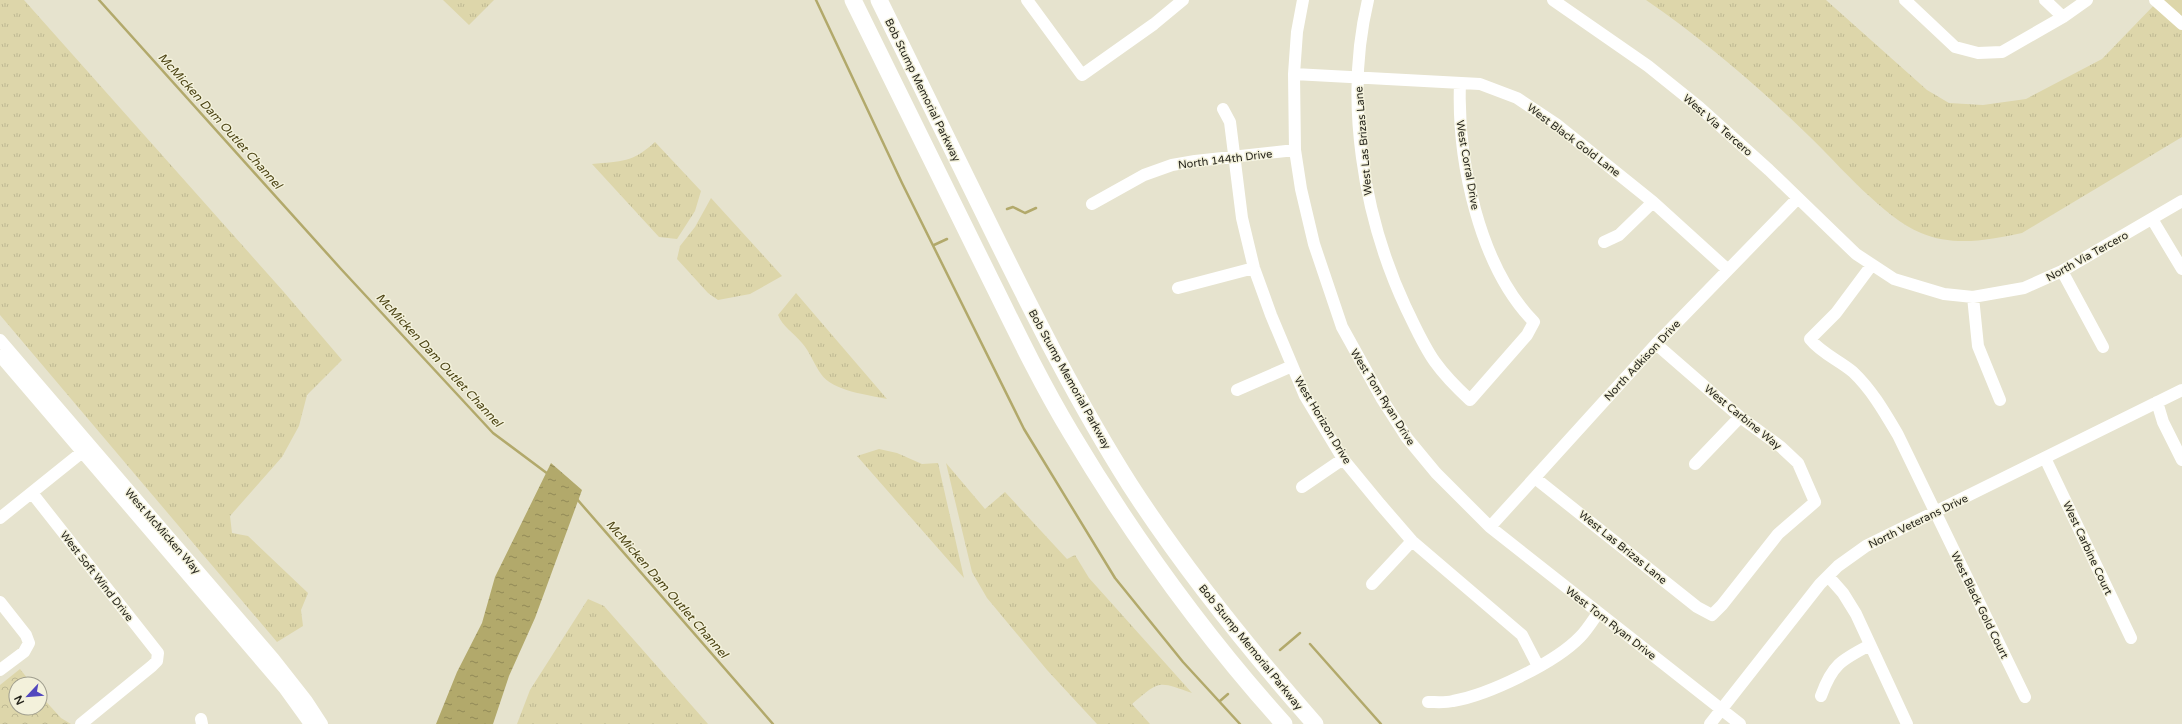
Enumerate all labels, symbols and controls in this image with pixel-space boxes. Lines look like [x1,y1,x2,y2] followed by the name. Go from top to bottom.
[882,16,963,164] street label: Bob Stump Memorial Parkway
[155,50,286,193] water label: McMicken Dam Outlet Channel
[1352,86,1375,196] street label: West Las Brizas Lane
[1680,92,1755,159] street label: West Via Tercero
[1525,101,1623,180] street label: West Black Gold Lane
[1453,119,1482,211] street label: West Corral Drive
[1177,147,1273,172] street label: North 144th Drive
[2044,228,2131,284] street label: North Via Tercero
[373,290,506,431] water label: McMicken Dam Outlet Channel
[1026,307,1114,451] street label: Bob Stump Memorial Parkway
[1602,317,1683,403] street label: North Adkison Drive
[1348,347,1418,448] street label: West Tom Ryan Drive
[1291,374,1354,466] street label: West Horizon Drive
[1702,382,1784,452] street label: West Carbine Way
[122,486,203,577] street label: West McMicken Way
[1866,492,1970,551] street label: North Veterans Drive
[2060,499,2115,597] street label: West Carbine Court
[1576,508,1669,587] street label: West Las Brizas Lane
[603,517,732,662] water label: McMicken Dam Outlet Channel
[57,529,136,624] street label: West Soft Wind Drive
[1948,550,2011,661] street label: West Black Gold Court
[1196,582,1305,713] street label: Bob Stump Memorial Parkway
[1563,584,1659,663] street label: West Tom Ryan Drive
[8,676,48,716] north arrow
[12,693,27,707] text: N

